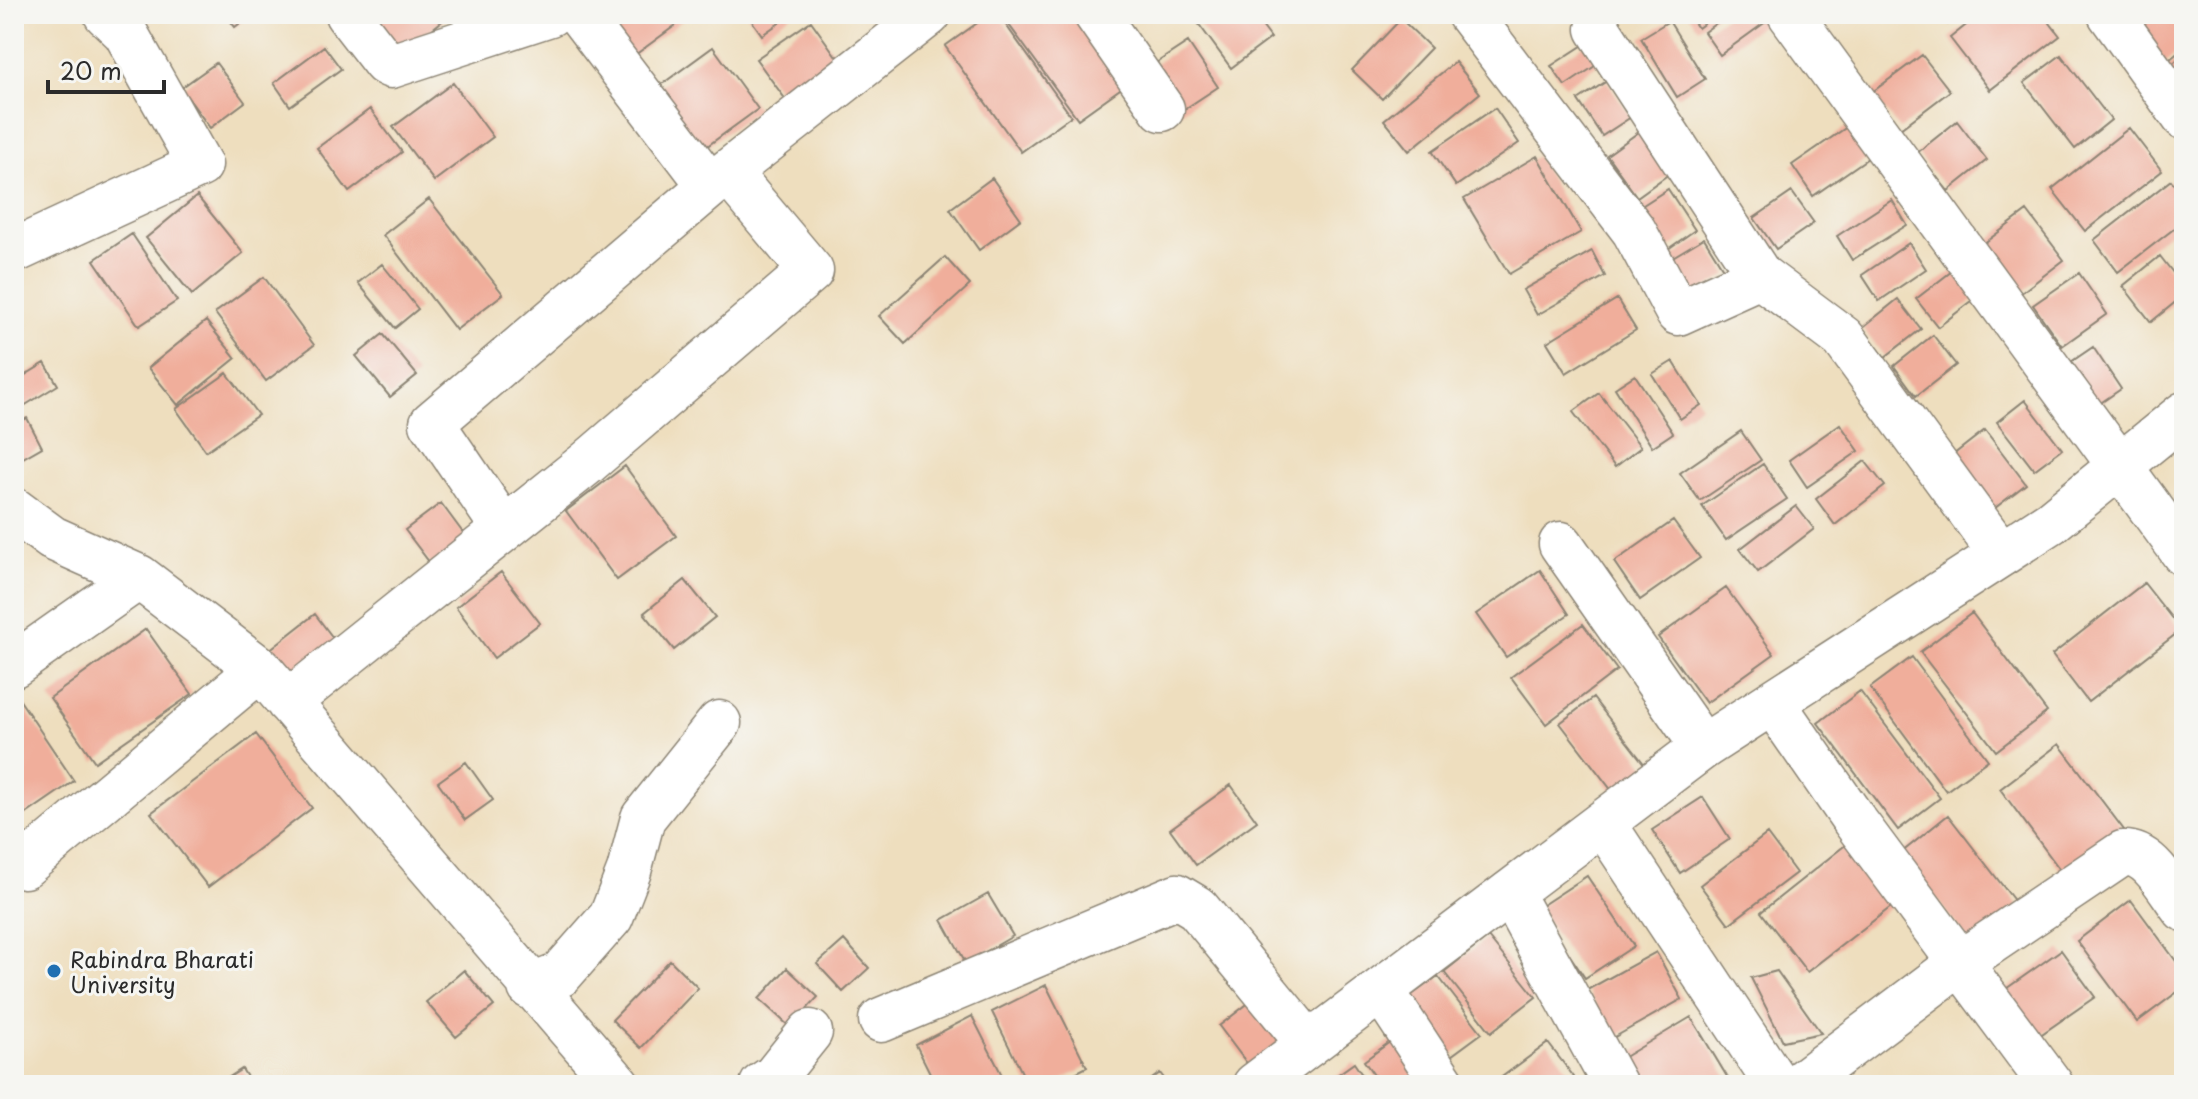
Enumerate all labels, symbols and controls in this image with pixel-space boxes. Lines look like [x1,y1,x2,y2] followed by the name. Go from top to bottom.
[48,44,164,94] scale bar
[60,52,122,88] text: 20 m
[70,942,254,1000] place label: Rabindra Bharati University
[45,962,63,980] marker: Rabindra Bharati University

